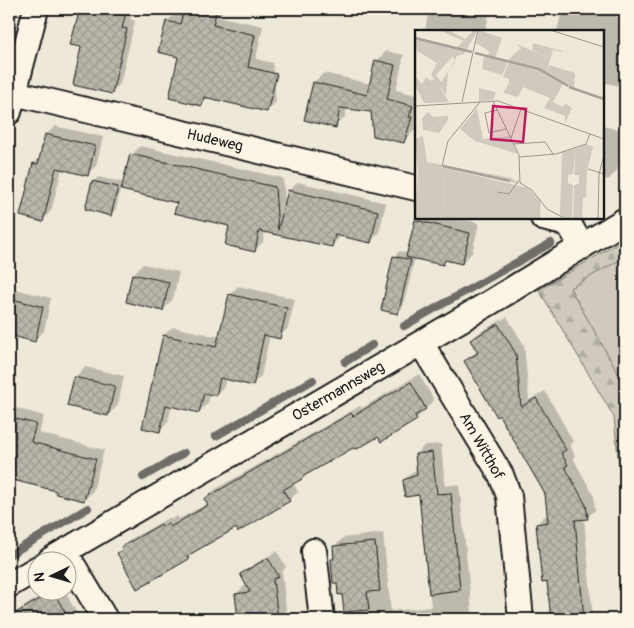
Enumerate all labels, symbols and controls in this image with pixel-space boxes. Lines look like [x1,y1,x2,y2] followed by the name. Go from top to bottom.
[415,30,604,219] inset map
[185,125,245,156] street label: Hudeweg
[289,357,388,425] street label: Ostermannsweg
[455,409,508,483] street label: Am Witthof
[28,550,78,600] north arrow
[31,572,48,583] text: N

